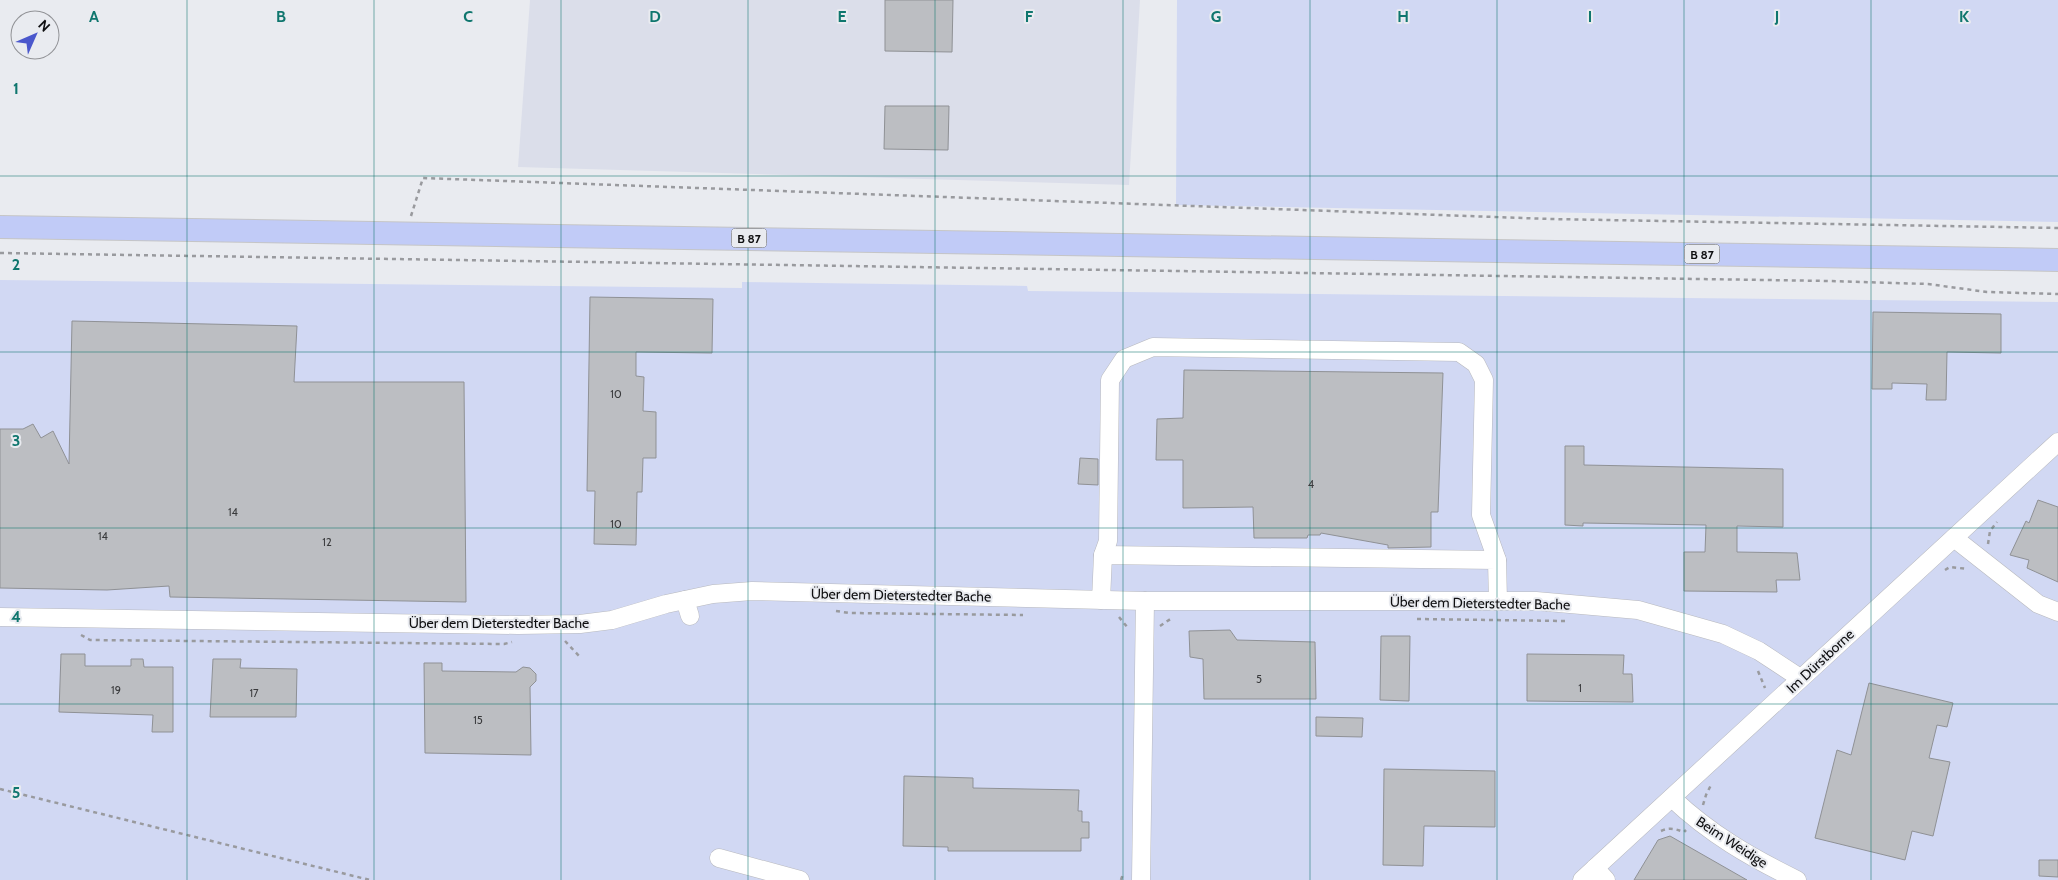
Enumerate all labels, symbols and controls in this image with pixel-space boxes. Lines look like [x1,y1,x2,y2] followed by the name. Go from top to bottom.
[89,7,99,26] text: A
[276,7,286,26] text: B
[463,7,473,26] text: C
[649,7,661,26] text: D
[837,7,847,26] text: E
[1025,7,1034,26] text: F
[1211,7,1221,26] text: G
[1397,7,1409,26] text: H
[1588,7,1592,26] text: I
[1774,7,1779,26] text: J
[1959,7,1969,26] text: K
[10,10,60,60] north arrow
[34,16,54,36] text: N
[13,79,19,98] text: 1
[732,228,766,248] road number: B 87
[1684,244,1720,264] road number: B 87
[12,255,20,274] text: 2
[610,387,622,401] house number: 10
[12,431,20,450] text: 3
[1308,477,1315,491] house number: 4
[228,505,239,519] house number: 14
[610,517,622,531] house number: 10
[98,529,109,543] house number: 14
[322,535,332,549] house number: 12
[811,584,991,606] street label: Über dem Dieterstedter Bache
[1390,592,1570,614] street label: Über dem Dieterstedter Bache
[11,607,21,626] text: 4
[409,614,589,632] street label: Über dem Dieterstedter Bache
[1782,625,1858,697] street label: Im Dürstborne
[1256,672,1262,686] house number: 5
[1578,681,1582,695] house number: 1
[111,683,121,697] house number: 19
[249,686,259,700] house number: 17
[473,713,483,727] house number: 15
[12,783,20,802] text: 5
[1693,812,1771,872] street label: Beim Weidige

